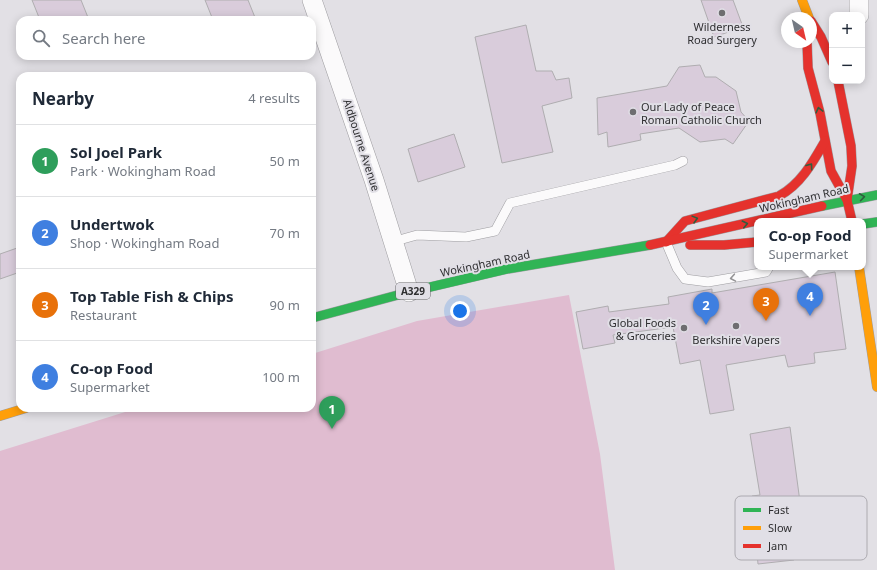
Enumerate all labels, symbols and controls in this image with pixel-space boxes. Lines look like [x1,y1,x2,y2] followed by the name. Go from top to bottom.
[717,8,727,18] marker: Wilderness Road Surgery
[781,12,817,48] north arrow
[829,12,865,84] map controls
[829,12,865,48] button: +
[16,16,316,60] search box
[687,19,757,47] place label: Wilderness Road Surgery
[30,27,52,49] icon: search
[62,28,145,48] text: Search here
[829,48,865,84] button: −
[32,87,94,110] text: Nearby
[248,89,300,107] text: 4 results
[340,97,384,193] street label: Aldbourne Avenue
[641,99,762,127] place label: Our Lady of Peace Roman Catholic Church
[628,107,638,117] marker: Our Lady of Peace Roman Catholic Church
[815,107,824,114] one-way arrow
[70,142,162,162] text: Sol Joel Park
[41,152,49,170] text: 1
[270,152,300,170] text: 50 m
[70,162,216,180] text: Park · Wokingham Road
[805,163,813,170] one-way arrow
[758,180,850,216] street label: Wokingham Road
[859,193,865,202] one-way arrow
[70,214,154,234] text: Undertwok
[692,215,699,223] one-way arrow
[754,218,866,270] popup
[742,220,748,228] one-way arrow
[41,224,49,242] text: 2
[270,224,300,242] text: 70 m
[768,225,852,245] text: Co-op Food
[70,234,219,252] text: Shop · Wokingham Road
[768,245,848,263] text: Supermarket
[439,246,531,280] street label: Wokingham Road
[730,273,736,281] one-way arrow
[396,283,430,299] road number: A329
[797,283,823,316] pin: 4
[70,286,234,306] text: Top Table Fish & Chips
[753,288,779,321] pin: 3
[693,292,719,325] pin: 2
[41,296,49,314] text: 3
[270,296,300,314] text: 90 m
[450,301,470,321] your location
[70,306,137,324] text: Restaurant
[609,315,676,343] place label: Global Foods & Groceries
[731,321,741,331] marker: Berkshire Vapers
[679,323,689,333] marker: Global Foods & Groceries
[692,332,780,347] place label: Berkshire Vapers
[70,358,153,378] text: Co-op Food
[41,368,49,386] text: 4
[262,368,300,386] text: 100 m
[70,378,150,396] text: Supermarket
[319,396,345,429] pin: 1
[735,496,867,560] legend
[768,502,789,517] text: Fast
[768,520,792,535] text: Slow
[767,538,787,553] text: Jam

